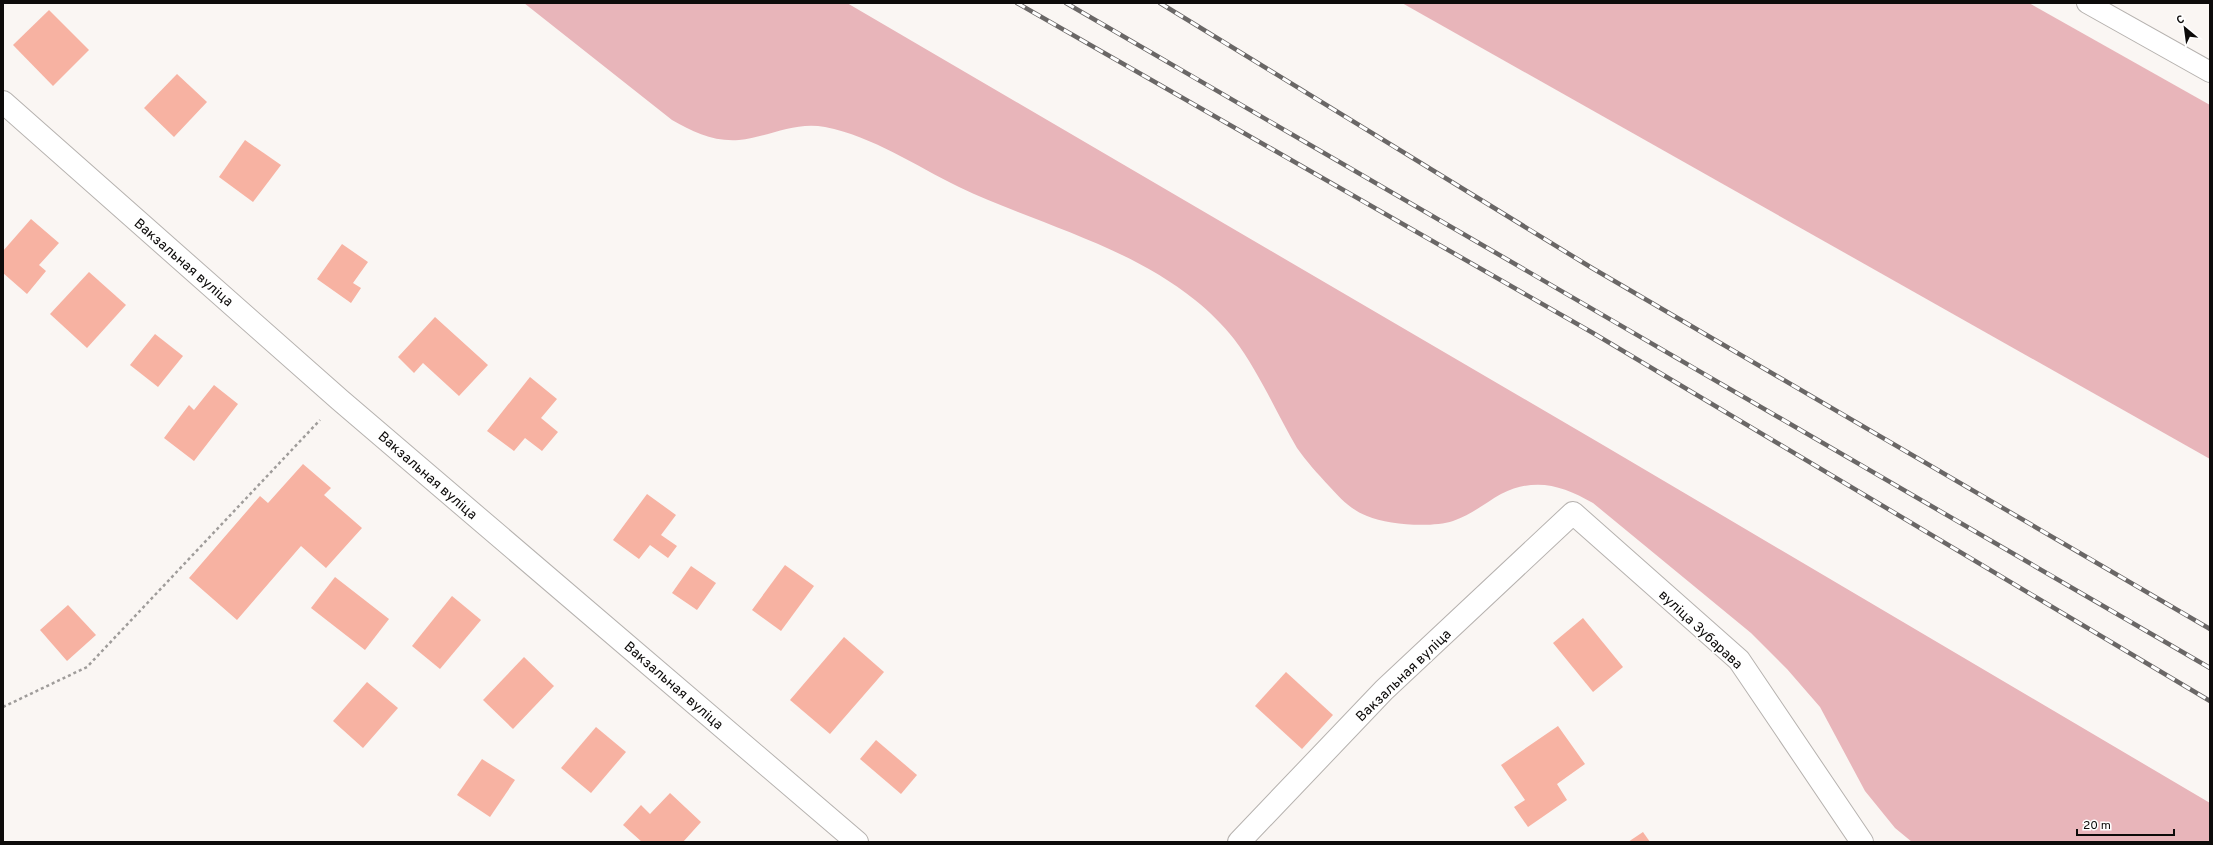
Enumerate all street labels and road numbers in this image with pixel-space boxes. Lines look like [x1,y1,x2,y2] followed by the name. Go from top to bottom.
[130,215,236,311] street label: Вакзальная вуліца
[374,428,480,524] street label: Вакзальная вуліца
[1654,587,1745,673] street label: вуліца Зубарава
[1353,626,1455,726] street label: Вакзальная вуліца
[620,638,726,734] street label: Вакзальная вуліца

